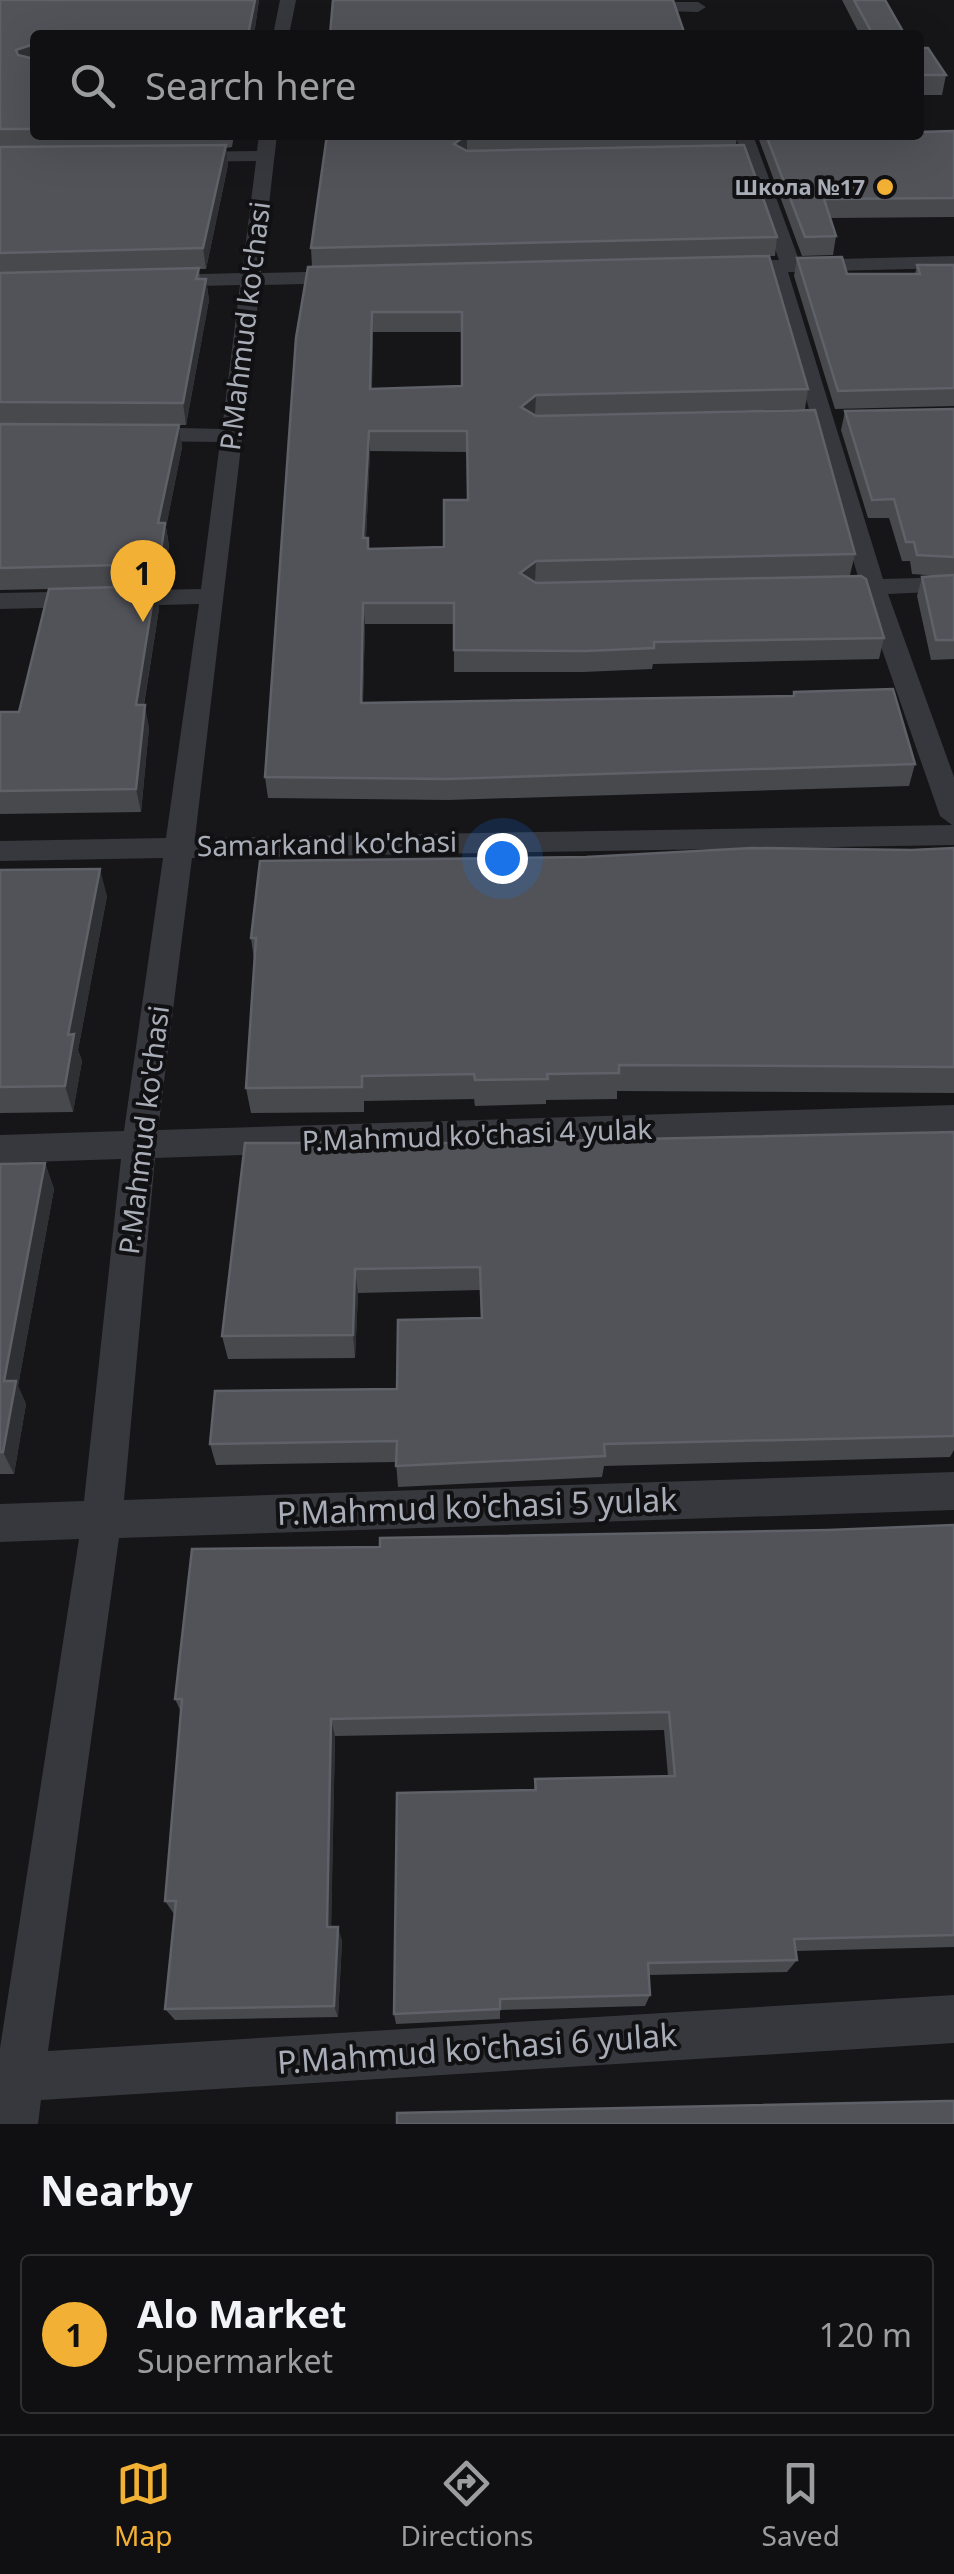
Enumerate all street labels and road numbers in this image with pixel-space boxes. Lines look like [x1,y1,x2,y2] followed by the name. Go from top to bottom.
[210,199,278,453] street label: P.Mahmud ko'chasi
[197,822,457,864] street label: Samarkand ko'chasi
[109,1003,177,1257] street label: P.Mahmud ko'chasi
[301,1109,653,1159] street label: P.Mahmud ko'chasi 4 yulak
[276,1477,678,1534] street label: P.Mahmud ko'chasi 5 yulak
[276,2012,678,2083] street label: P.Mahmud ko'chasi 6 yulak

